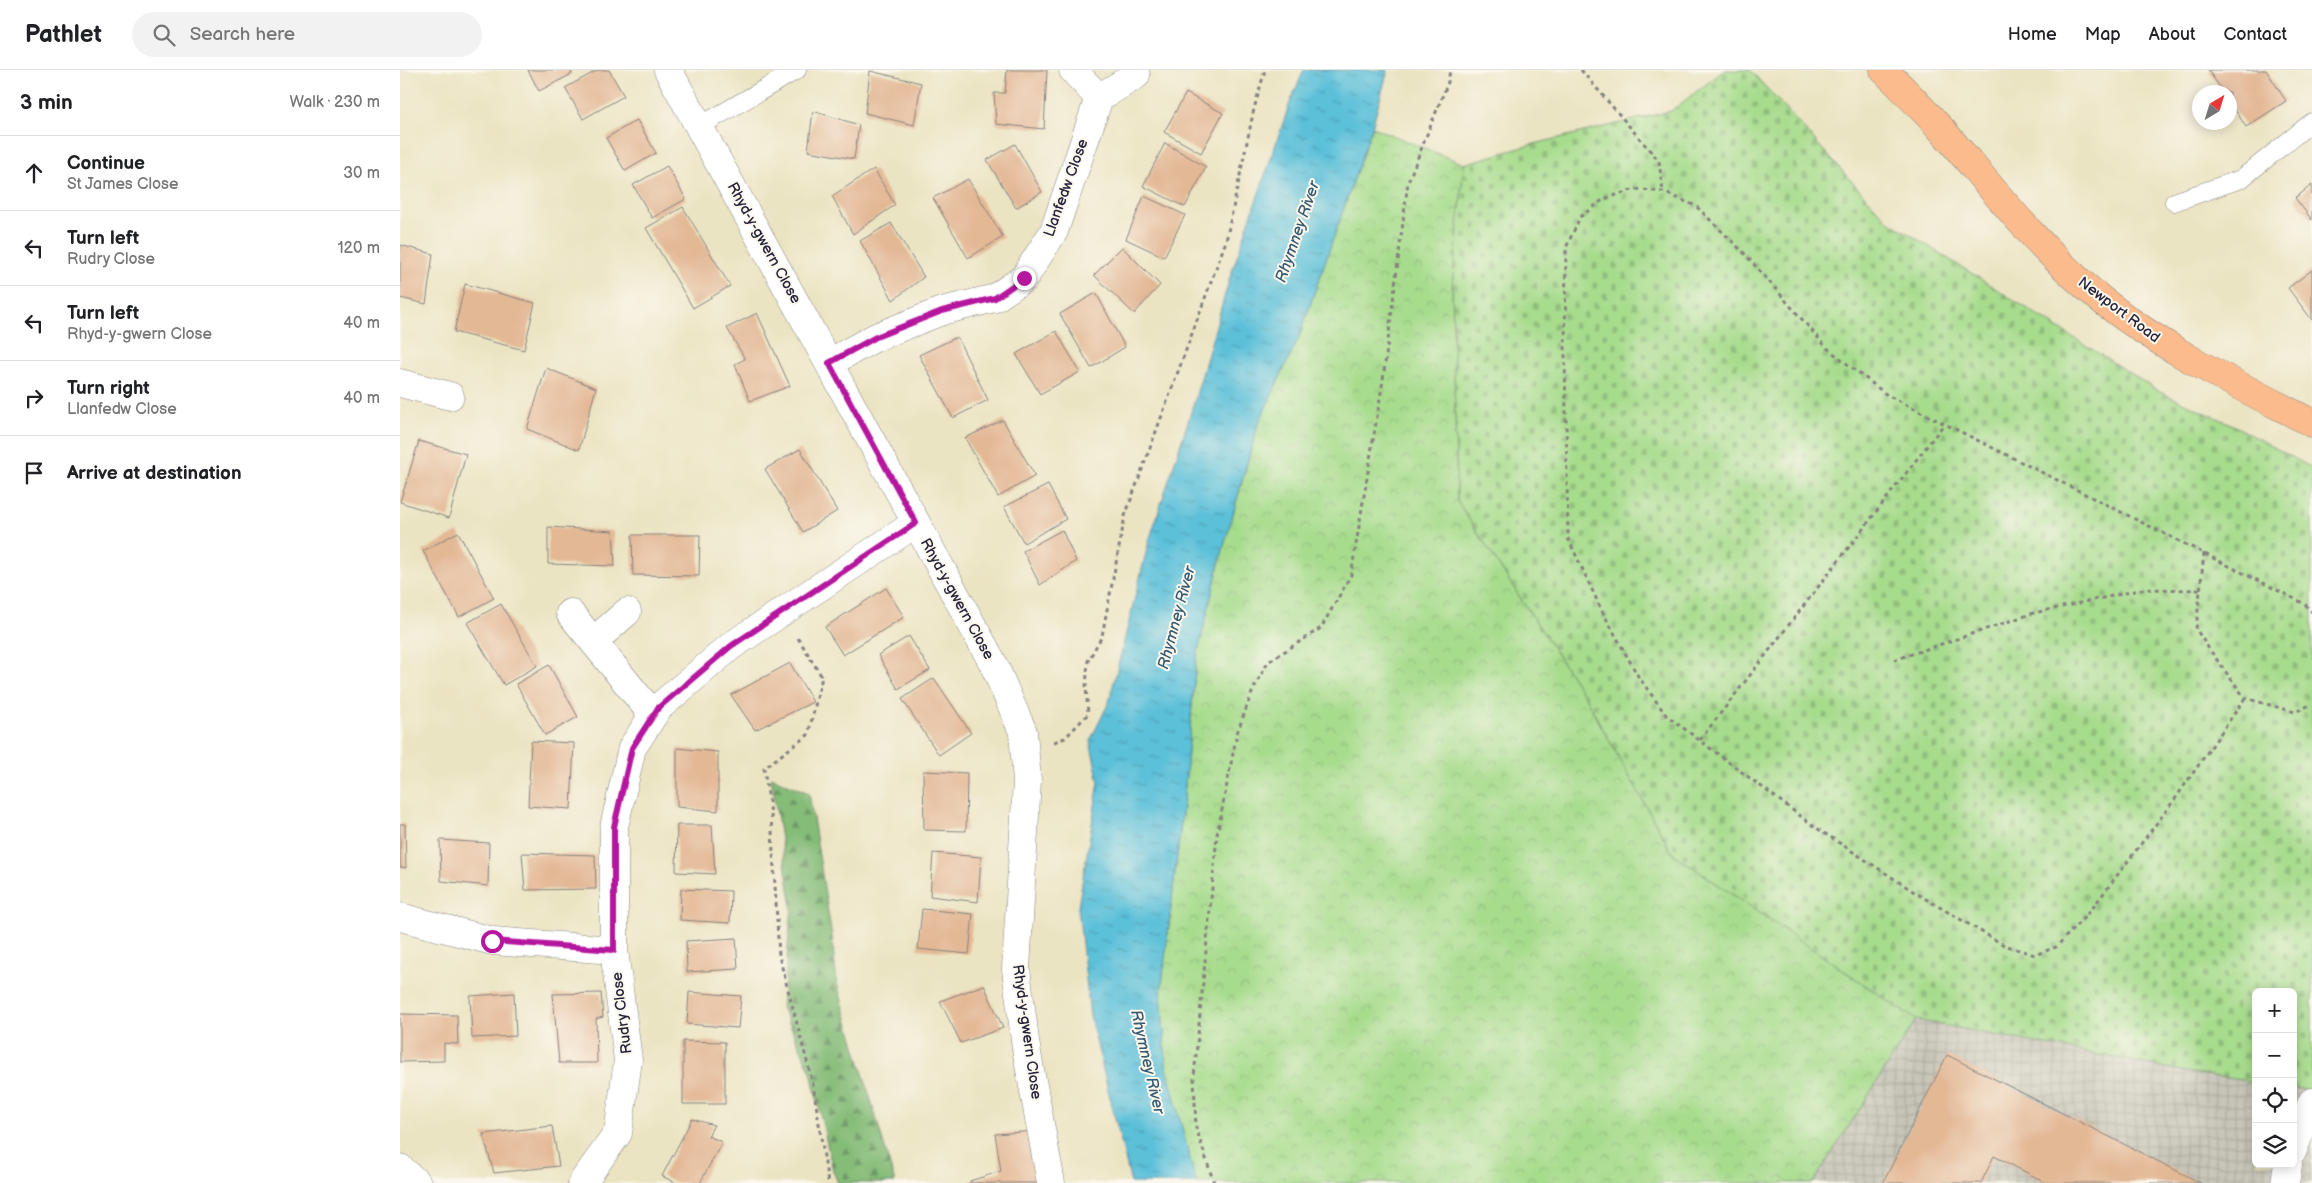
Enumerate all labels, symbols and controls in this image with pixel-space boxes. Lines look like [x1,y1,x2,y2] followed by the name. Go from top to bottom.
[132,12,482,57] search box
[25,20,102,49] text: Pathlet
[150,21,178,49] icon: search
[190,23,295,46] text: Search here
[2008,24,2057,45] text: Home
[2085,24,2121,45] text: Map
[2149,24,2196,45] text: About
[2224,24,2287,45] text: Contact
[2192,85,2237,130] north arrow
[20,90,73,115] text: 3 min
[290,93,380,112] text: Walk · 230 m
[1039,136,1093,240] street label: Llanfedw Close
[67,152,145,175] text: Continue
[20,159,48,187] icon: ahead
[343,164,380,183] text: 30 m
[67,175,178,194] text: St James Close
[1272,178,1325,285] water label: Rhymney River
[723,179,805,307] street label: Rhyd-y-gwern Close
[67,227,139,250] text: Turn left
[20,234,48,262] icon: left
[337,239,380,258] text: 120 m
[67,250,155,269] text: Rudry Close
[1013,267,1036,290] route end
[2074,273,2164,347] street label: Newport Road
[67,302,139,325] text: Turn left
[20,309,48,337] icon: left
[343,314,380,333] text: 40 m
[67,325,212,344] text: Rhyd-y-gwern Close
[67,377,150,400] text: Turn right
[20,384,48,412] icon: right
[343,389,380,408] text: 40 m
[67,400,177,419] text: Llanfedw Close
[20,459,48,487] icon: arrive
[67,462,242,485] text: Arrive at destination
[916,535,998,663] street label: Rhyd-y-gwern Close
[1154,563,1200,672] water label: Rhymney River
[481,930,504,953] route start
[1008,963,1046,1101] street label: Rhyd-y-gwern Close
[608,971,636,1055] street label: Rudry Close
[2252,988,2297,1168] map controls
[2252,988,2297,1033] button: +
[1126,1008,1168,1117] water label: Rhymney River
[2252,1033,2297,1078] button: −
[2252,1078,2297,1123] button: locate
[2252,1123,2297,1168] button: layers

